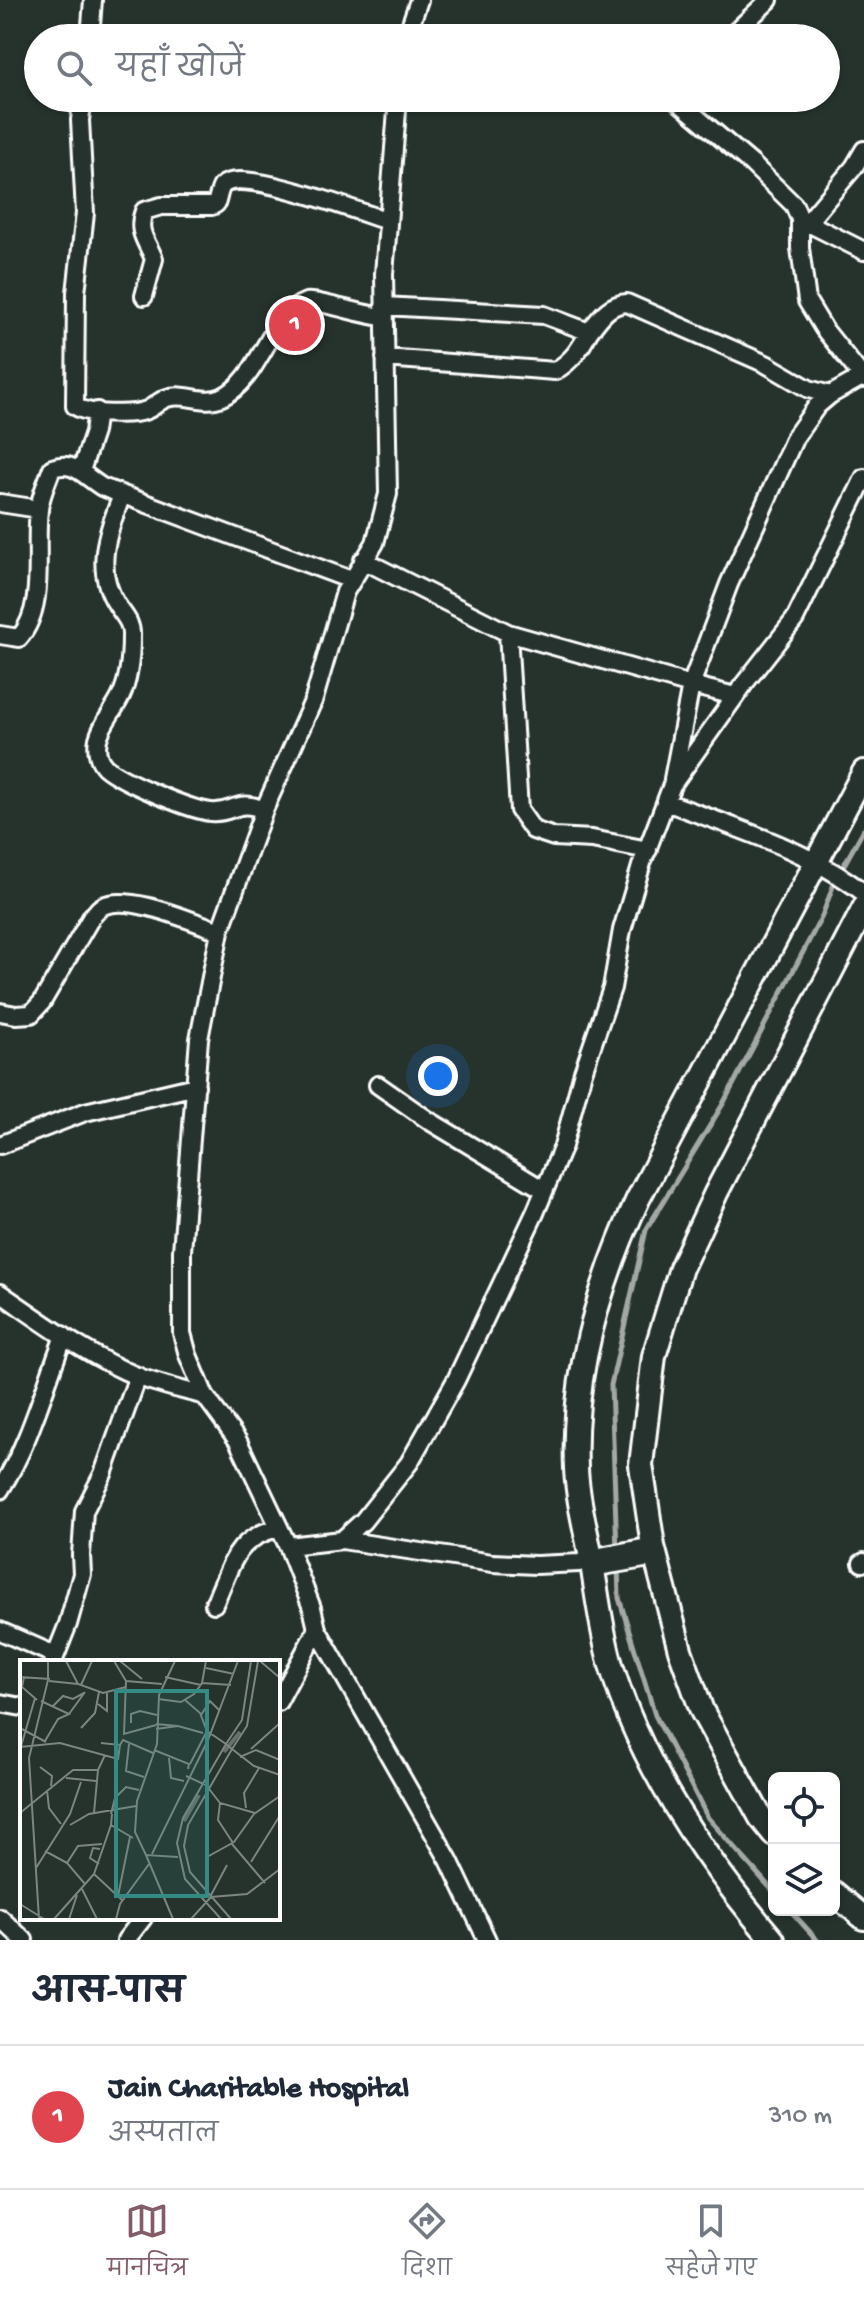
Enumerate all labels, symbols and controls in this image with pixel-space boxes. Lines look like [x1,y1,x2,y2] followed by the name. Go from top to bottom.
[24,24,840,112] search box
[52,46,96,90] icon: search
[116,53,244,88] text: यहाँ खोजें
[269,295,321,355] pin: 1
[418,1056,458,1096] your location
[20,1660,280,1920] inset map
[768,1772,840,1916] map controls
[768,1772,840,1844] button: locate
[768,1844,840,1916] button: layers
[32,1975,184,2015] text: आस-पास
[108,2073,409,2108] text: Jain Charitable Hospital
[53,2102,63,2133] text: 1
[769,2102,832,2133] text: 310 m
[108,2121,218,2152] text: अस्पताल
[107,2199,188,2292] tab: मानचित्र
[402,2199,452,2292] tab: दिशा
[666,2199,757,2292] tab: सहेजे गए

